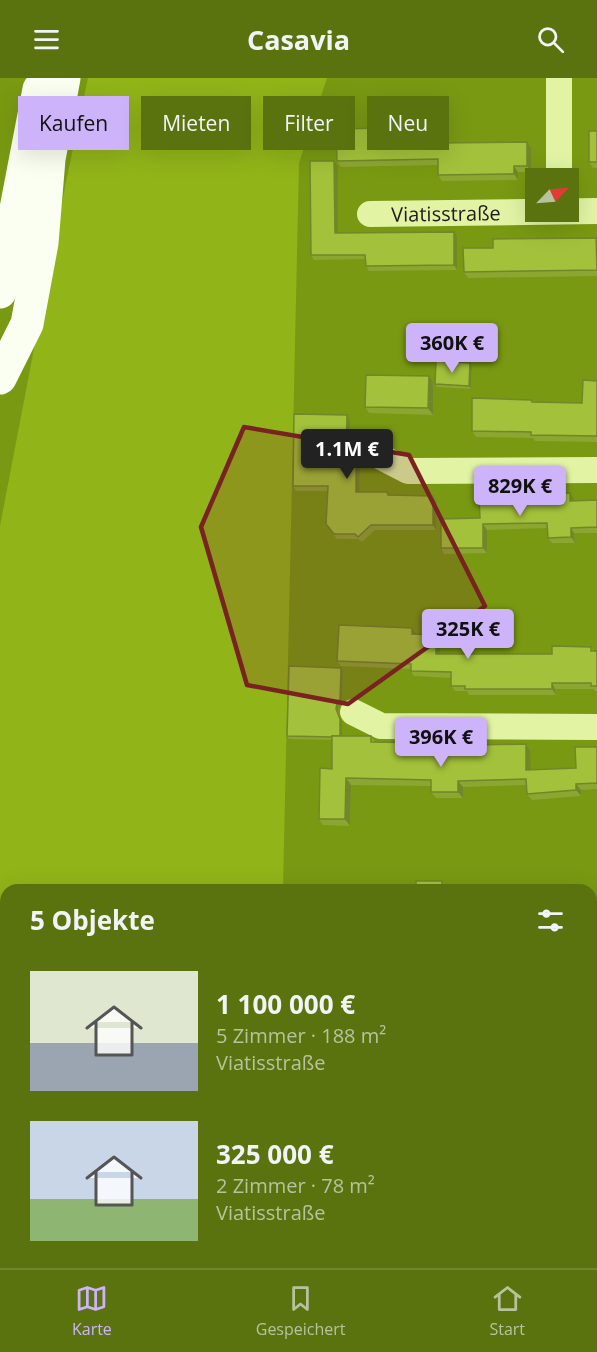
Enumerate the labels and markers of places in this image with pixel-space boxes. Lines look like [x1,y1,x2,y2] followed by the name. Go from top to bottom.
[403,323,501,374] pin: 360K €
[298,429,396,480] pin: 1.1M €
[471,466,569,517] pin: 829K €
[419,609,517,660] pin: 325K €
[392,717,490,768] pin: 396K €

